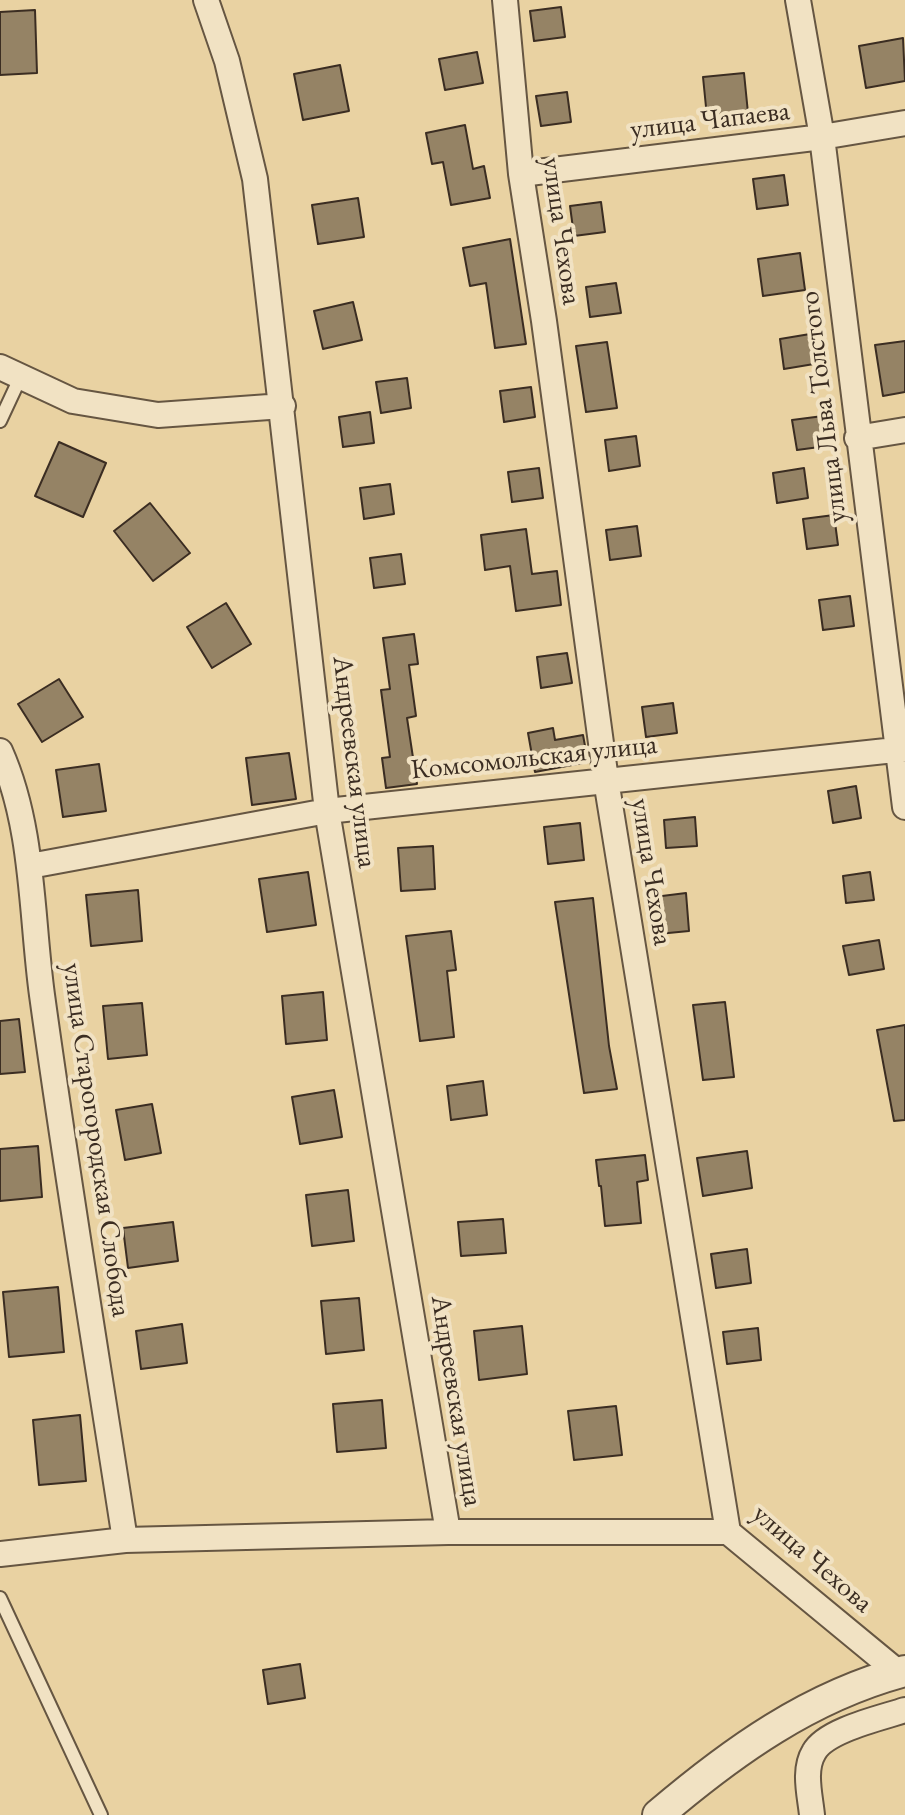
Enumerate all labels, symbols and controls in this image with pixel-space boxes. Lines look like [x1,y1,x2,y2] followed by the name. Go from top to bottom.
[628,95,792,147] street label: улица Чапаева
[534,155,588,307] street label: улица Чехова
[793,289,855,525] street label: улица Льва Толстого
[324,654,384,870] street label: Андреевская улица
[409,728,659,788] street label: Комсомольская улица
[623,796,679,948] street label: улица Чехова
[55,961,137,1319] street label: улица Старогородская Слобода
[423,1293,489,1509] street label: Андреевская улица
[745,1498,879,1620] street label: улица Чехова

